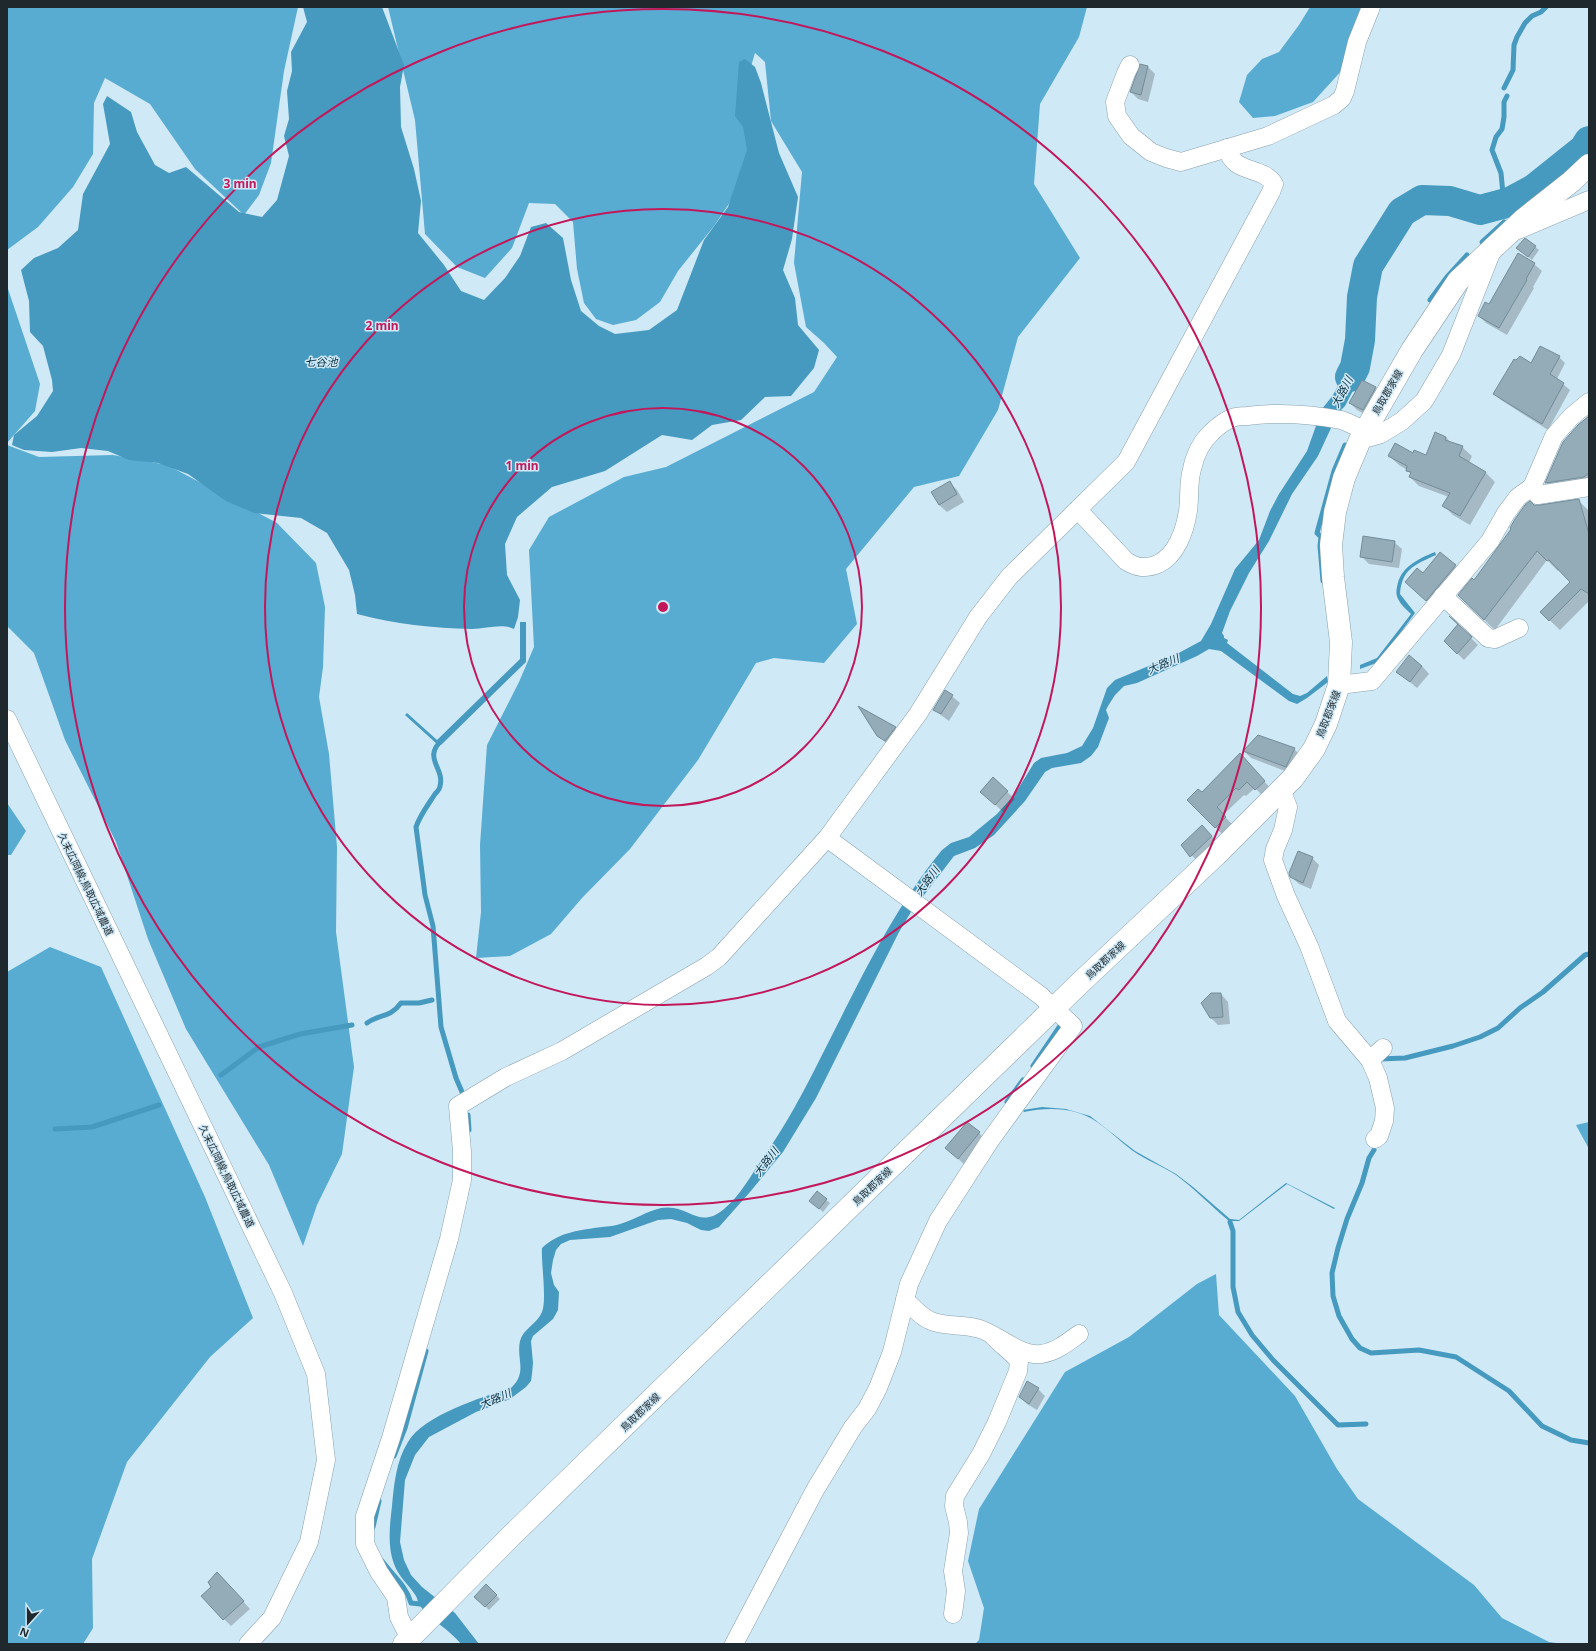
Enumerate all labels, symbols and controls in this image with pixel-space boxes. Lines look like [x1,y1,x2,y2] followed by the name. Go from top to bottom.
[223,175,257,192] text: 3 min
[365,317,399,334] text: 2 min
[305,354,338,369] water label: 七谷池
[1368,367,1406,417] street label: 鳥取郡家線
[1327,373,1356,410] water label: 大路川
[505,457,539,474] text: 1 min
[656,600,670,614] centre of rings
[1145,650,1182,677] water label: 大路川
[1313,688,1343,740] street label: 鳥取郡家線
[55,830,117,938] street label: 久末広岡線;鳥取広域農道
[911,862,943,898] water label: 大路川
[1082,938,1128,982] street label: 鳥取郡家線
[196,1122,258,1230] street label: 久末広岡線;鳥取広域農道
[750,1143,782,1179] water label: 大路川
[849,1164,895,1208] street label: 鳥取郡家線
[477,1385,514,1412] water label: 大路川
[617,1390,663,1434] street label: 鳥取郡家線
[8,1603,48,1643] north arrow
[17,1624,31,1641] text: N

